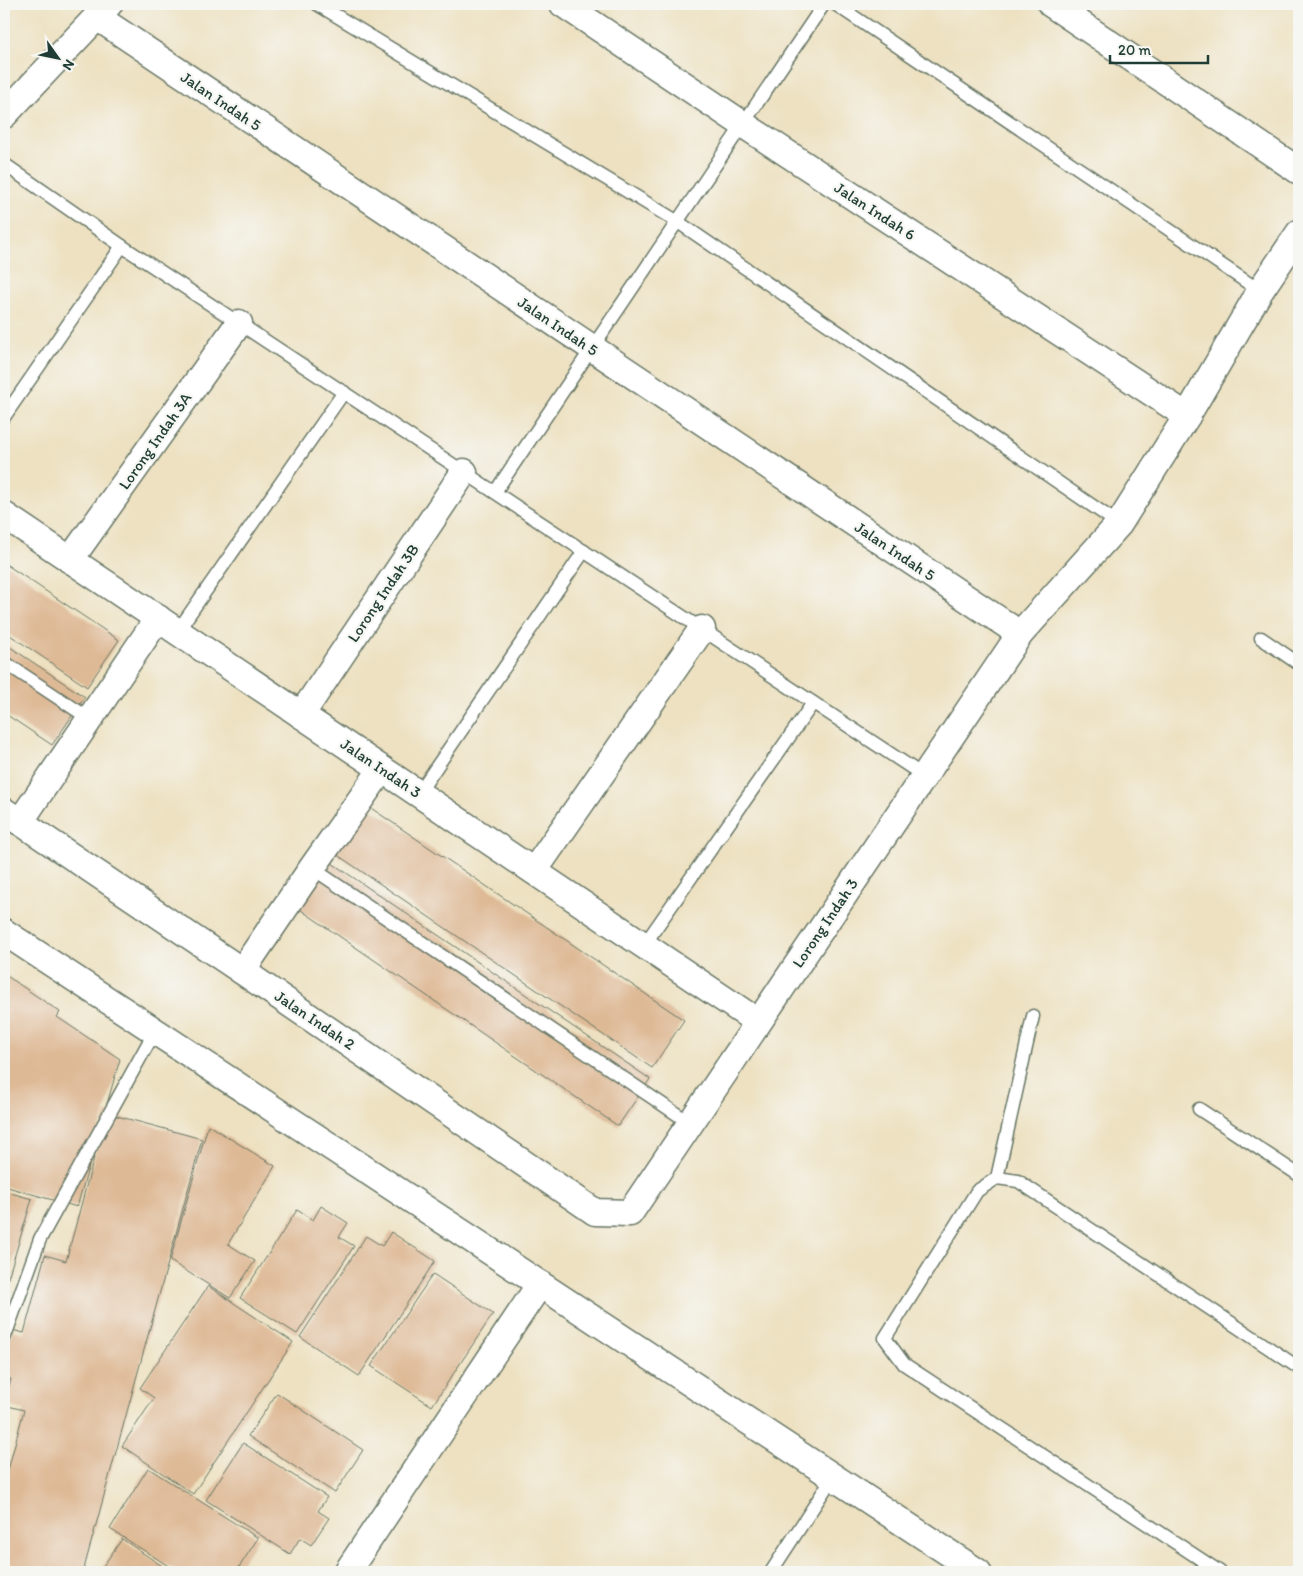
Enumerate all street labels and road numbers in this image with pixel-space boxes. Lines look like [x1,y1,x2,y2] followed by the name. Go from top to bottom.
[177,67,265,135] street label: Jalan Indah 5
[831,178,919,244] street label: Jalan Indah 6
[514,292,602,360] street label: Jalan Indah 5
[115,389,195,493] street label: Lorong Indah 3A
[851,517,939,585] street label: Jalan Indah 5
[343,540,423,646] street label: Lorong Indah 3B
[337,734,425,802] street label: Jalan Indah 3
[788,874,862,971] street label: Lorong Indah 3
[271,986,359,1054] street label: Jalan Indah 2

